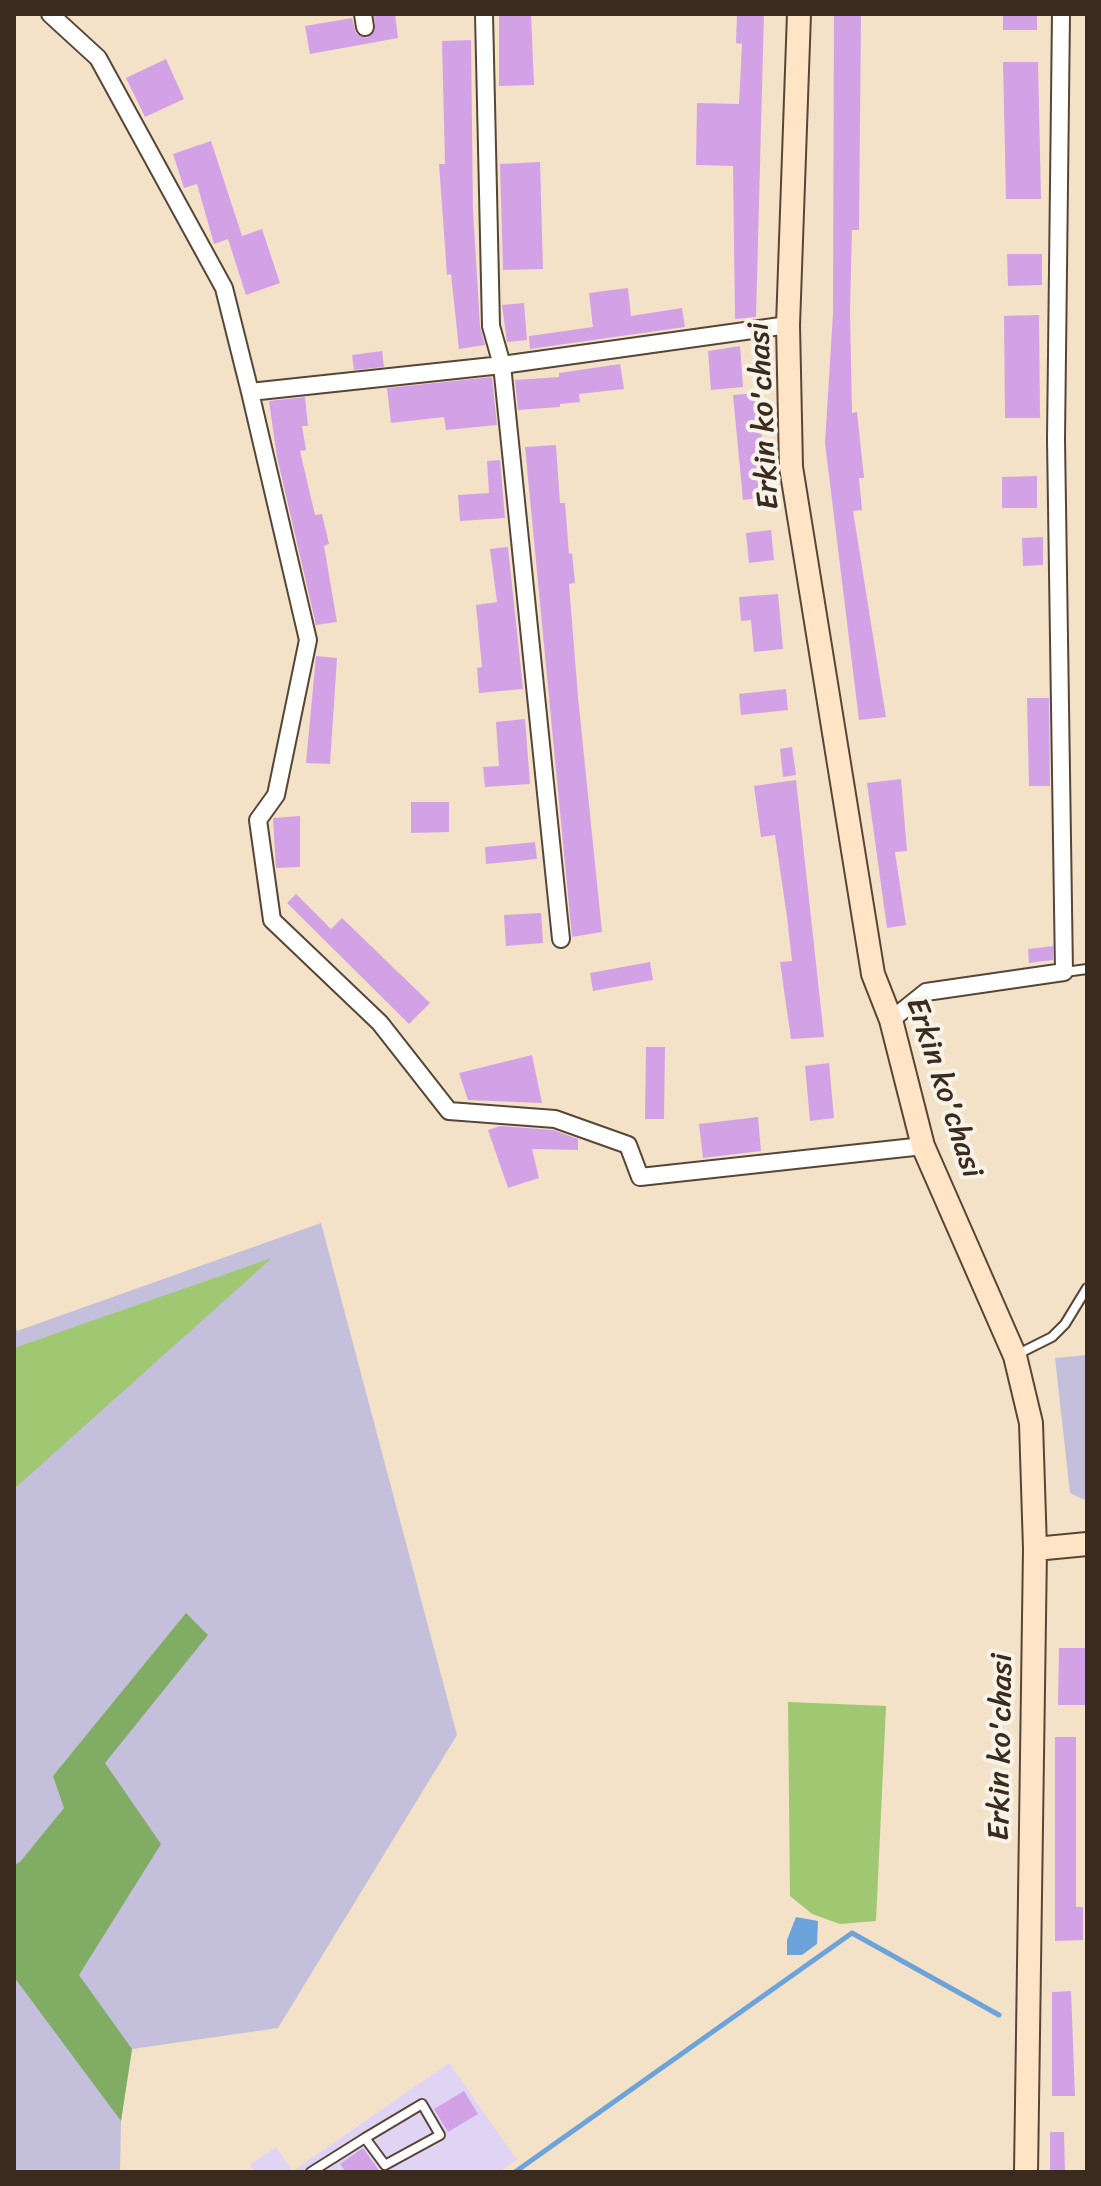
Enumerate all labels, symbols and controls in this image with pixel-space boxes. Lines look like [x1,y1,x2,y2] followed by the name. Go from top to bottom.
[742,321,788,511] street label: Erkin ko'chasi
[897,993,989,1183] street label: Erkin ko'chasi
[982,1653,1022,1841] street label: Erkin ko'chasi

